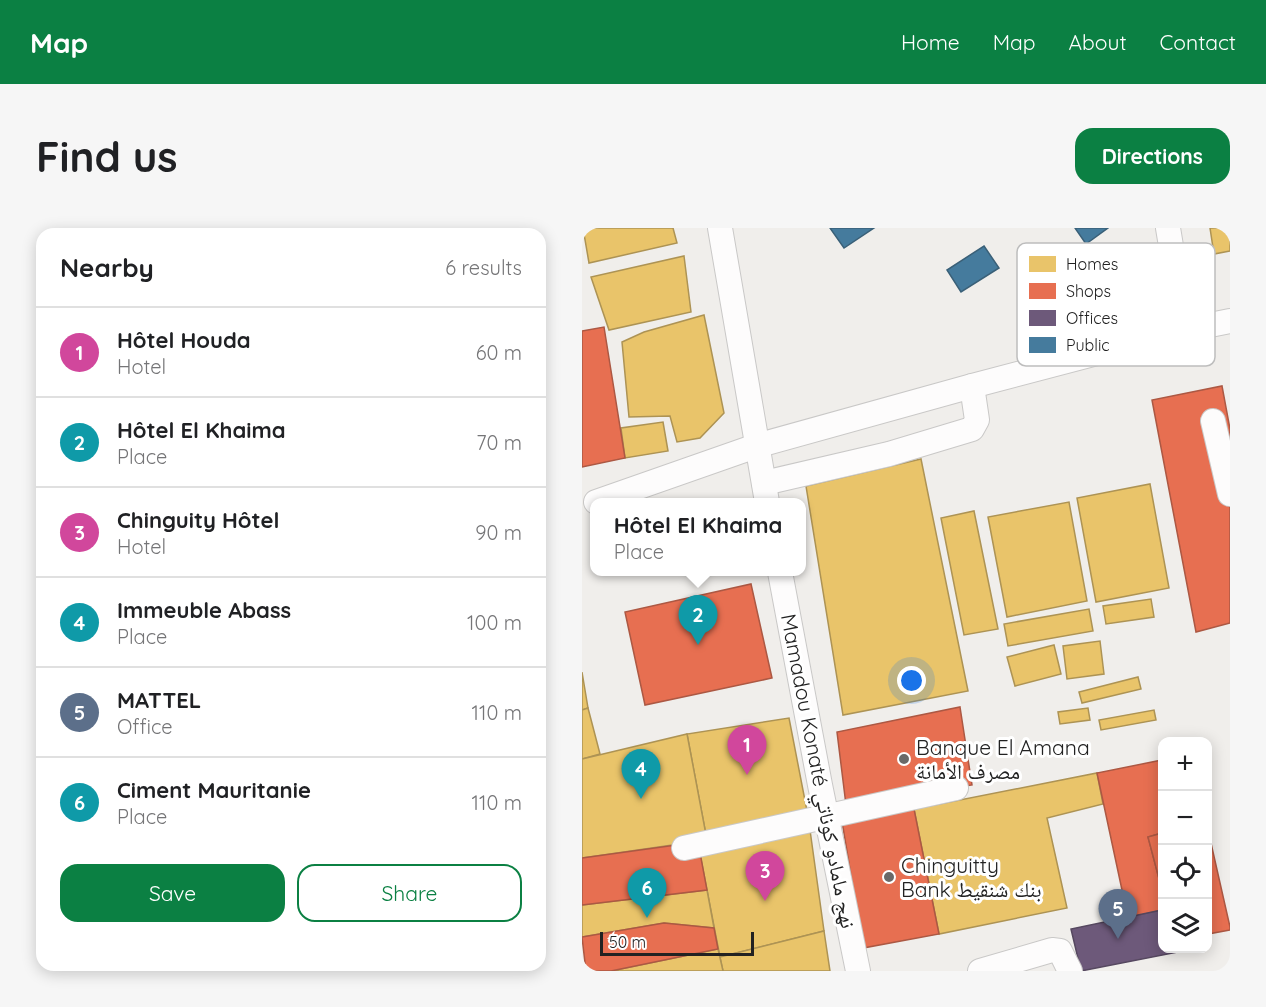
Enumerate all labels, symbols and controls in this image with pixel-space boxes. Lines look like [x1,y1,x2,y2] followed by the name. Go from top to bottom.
[30,25,88,60] text: Map
[901,29,960,55] text: Home
[993,29,1036,55] text: Map
[1069,29,1127,55] text: About
[1160,29,1236,55] text: Contact
[1075,128,1230,184] button: Directions
[36,130,178,183] text: Find us
[1017,243,1215,366] legend
[60,251,154,284] text: Nearby
[1066,254,1118,274] text: Homes
[445,255,522,280] text: 6 results
[1066,281,1111,301] text: Shops
[1066,308,1118,328] text: Offices
[117,326,251,354] text: Hôtel Houda
[1066,335,1110,355] text: Public
[76,340,83,365] text: 1
[476,340,522,365] text: 60 m
[117,354,166,379] text: Hotel
[117,416,286,444] text: Hôtel El Khaima
[74,430,85,455] text: 2
[476,430,522,455] text: 70 m
[117,444,167,469] text: Place
[590,498,806,576] popup
[117,506,279,534] text: Chinguity Hôtel
[614,511,782,539] text: Hôtel El Khaima
[74,520,85,545] text: 3
[475,520,522,545] text: 90 m
[117,534,166,559] text: Hotel
[614,539,664,564] text: Place
[117,596,291,624] text: Immeuble Abass
[678,596,718,645] pin: 2
[74,610,85,635] text: 4
[467,610,522,635] text: 100 m
[771,612,862,931] street label: Mamadou Konaté نهج مامادو كوناتي
[117,624,167,649] text: Place
[897,666,926,695] your location
[117,686,201,714] text: MATTEL
[74,700,85,725] text: 5
[472,700,522,725] text: 110 m
[117,714,173,739] text: Office
[728,726,766,775] pin: 1
[916,734,1090,784] place label: Banque El Amana مصرف الأمانة
[1158,737,1212,953] map controls
[1158,737,1212,791] button: +
[622,750,660,799] pin: 4
[897,752,911,766] marker: Banque El Amana مصرف الأمانة
[117,776,311,804] text: Ciment Mauritanie
[74,790,85,815] text: 6
[472,790,522,815] text: 110 m
[1158,791,1212,845] button: −
[117,804,167,829] text: Place
[1158,845,1212,899] button: locate
[746,852,784,901] pin: 3
[901,852,1042,902] place label: Chinguitty Bank بنك شنقيط
[60,864,285,922] button: Save
[297,864,522,922] button: Share
[628,868,666,918] pin: 6
[882,870,896,884] marker: Chinguitty Bank بنك شنقيط
[1098,890,1138,939] pin: 5
[1158,899,1212,953] button: layers
[600,929,754,956] scale bar
[609,932,646,952] text: 50 m

